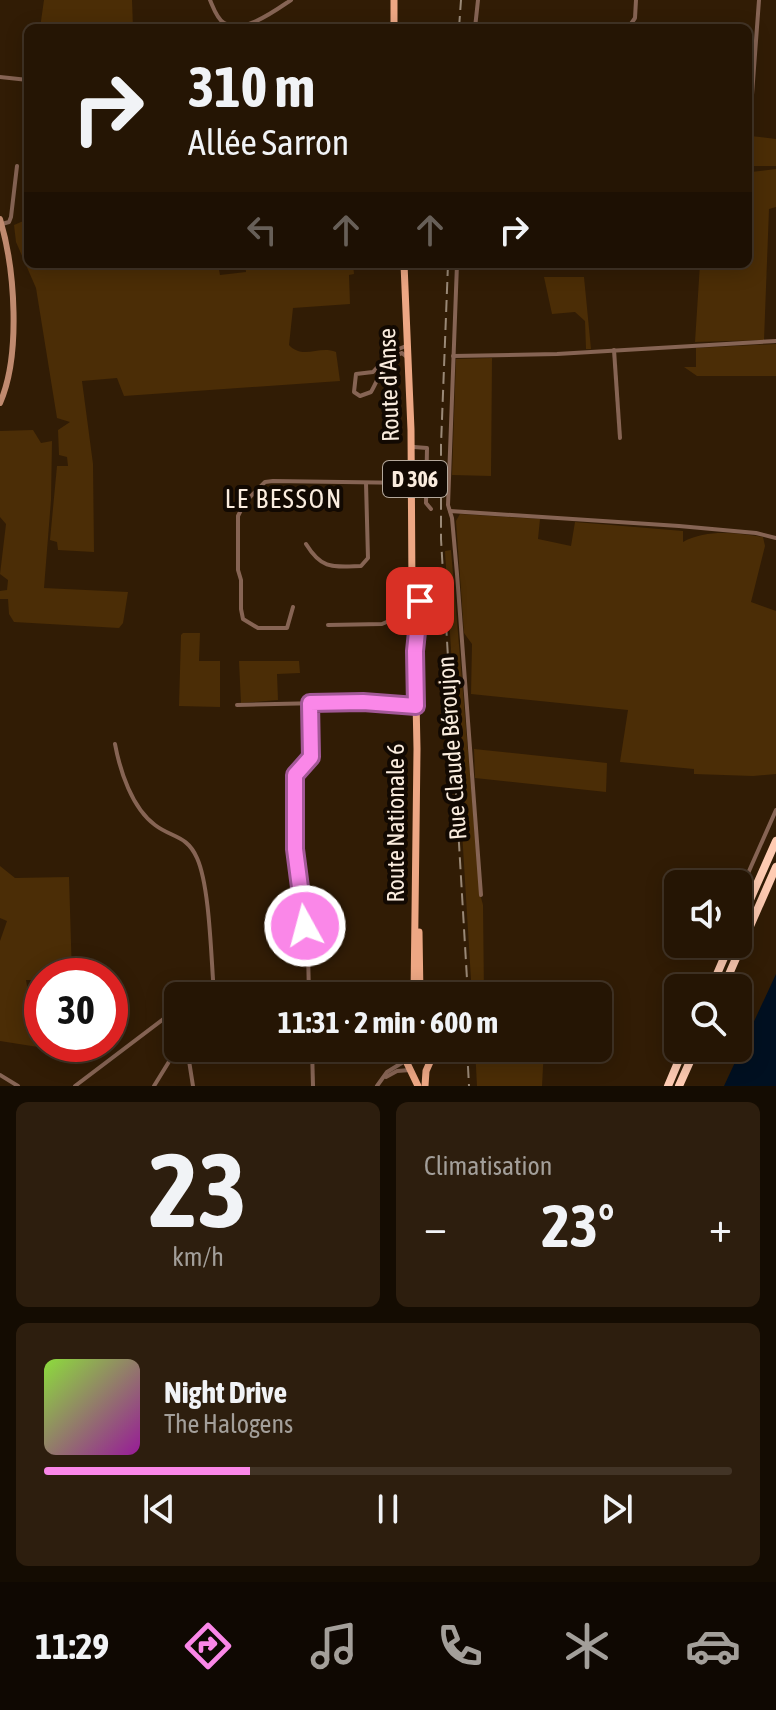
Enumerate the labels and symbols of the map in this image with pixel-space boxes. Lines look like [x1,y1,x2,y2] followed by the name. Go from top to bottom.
[373,328,404,442] street label: Route d'Anse
[383,461,447,497] road number: D 306
[225,484,343,514] district label: LE BESSON
[386,567,454,635] pin
[432,655,471,841] street label: Rue Claude Béroujon
[382,743,409,903] street label: Route Nationale 6
[263,884,347,968] position arrow
[24,958,128,1062] speed limit sign: 30

